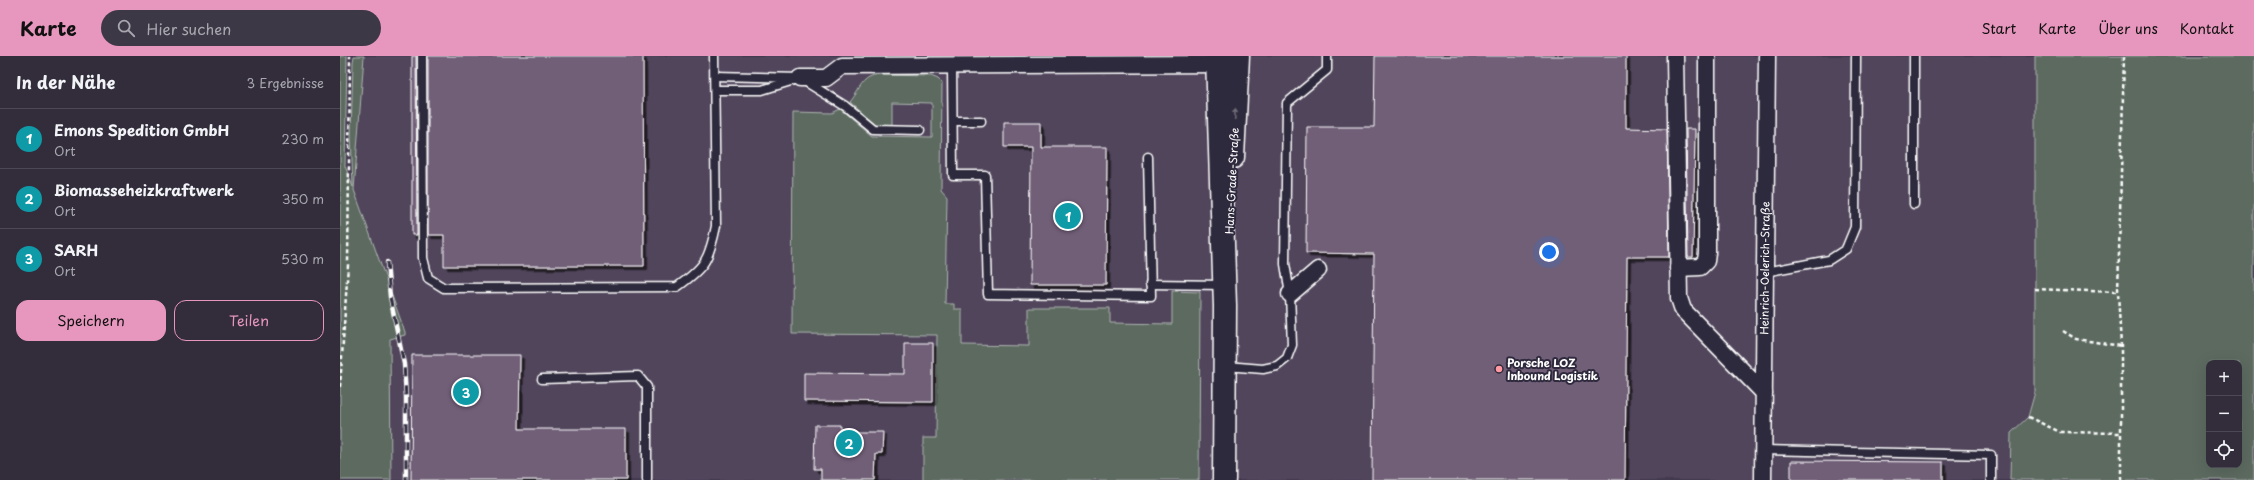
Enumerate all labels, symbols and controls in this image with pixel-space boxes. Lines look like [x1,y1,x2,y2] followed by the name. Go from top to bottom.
[101,10,381,46] search box
[20,14,77,42] text: Karte
[115,17,137,39] icon: search
[147,17,231,40] text: Hier suchen
[1981,18,2016,39] text: Start
[2038,18,2076,39] text: Karte
[2098,18,2158,39] text: Über uns
[2180,18,2234,39] text: Kontakt
[16,69,115,95] text: In der Nähe
[247,73,324,92] text: 3 Ergebnisse
[1232,107,1238,120] one-way arrow
[54,118,229,141] text: Emons Spedition GmbH
[1220,127,1243,235] street label: Hans-Grade-Straße
[26,129,32,148] text: 1
[282,129,324,148] text: 230 m
[54,141,76,160] text: Ort
[54,178,234,201] text: Biomasseheizkraftwerk
[24,189,34,208] text: 2
[282,189,324,208] text: 350 m
[54,201,76,220] text: Ort
[1055,201,1081,231] pin: 1
[1755,201,1774,335] street label: Heinrich-Oelerich-Straße
[54,238,98,261] text: SARH
[1539,242,1559,262] your location
[25,249,33,268] text: 3
[281,249,324,268] text: 530 m
[54,261,76,280] text: Ort
[16,300,166,341] button: Speichern
[174,300,324,341] button: Teilen
[1507,354,1599,384] place label: Porsche LOZ Inbound Logistik
[2206,360,2242,468] map controls
[2206,360,2242,396] button: +
[1494,364,1504,374] marker: Porsche LOZ Inbound Logistik
[453,377,479,407] pin: 3
[2206,396,2242,432] button: −
[836,428,862,458] pin: 2
[2206,432,2242,468] button: locate

